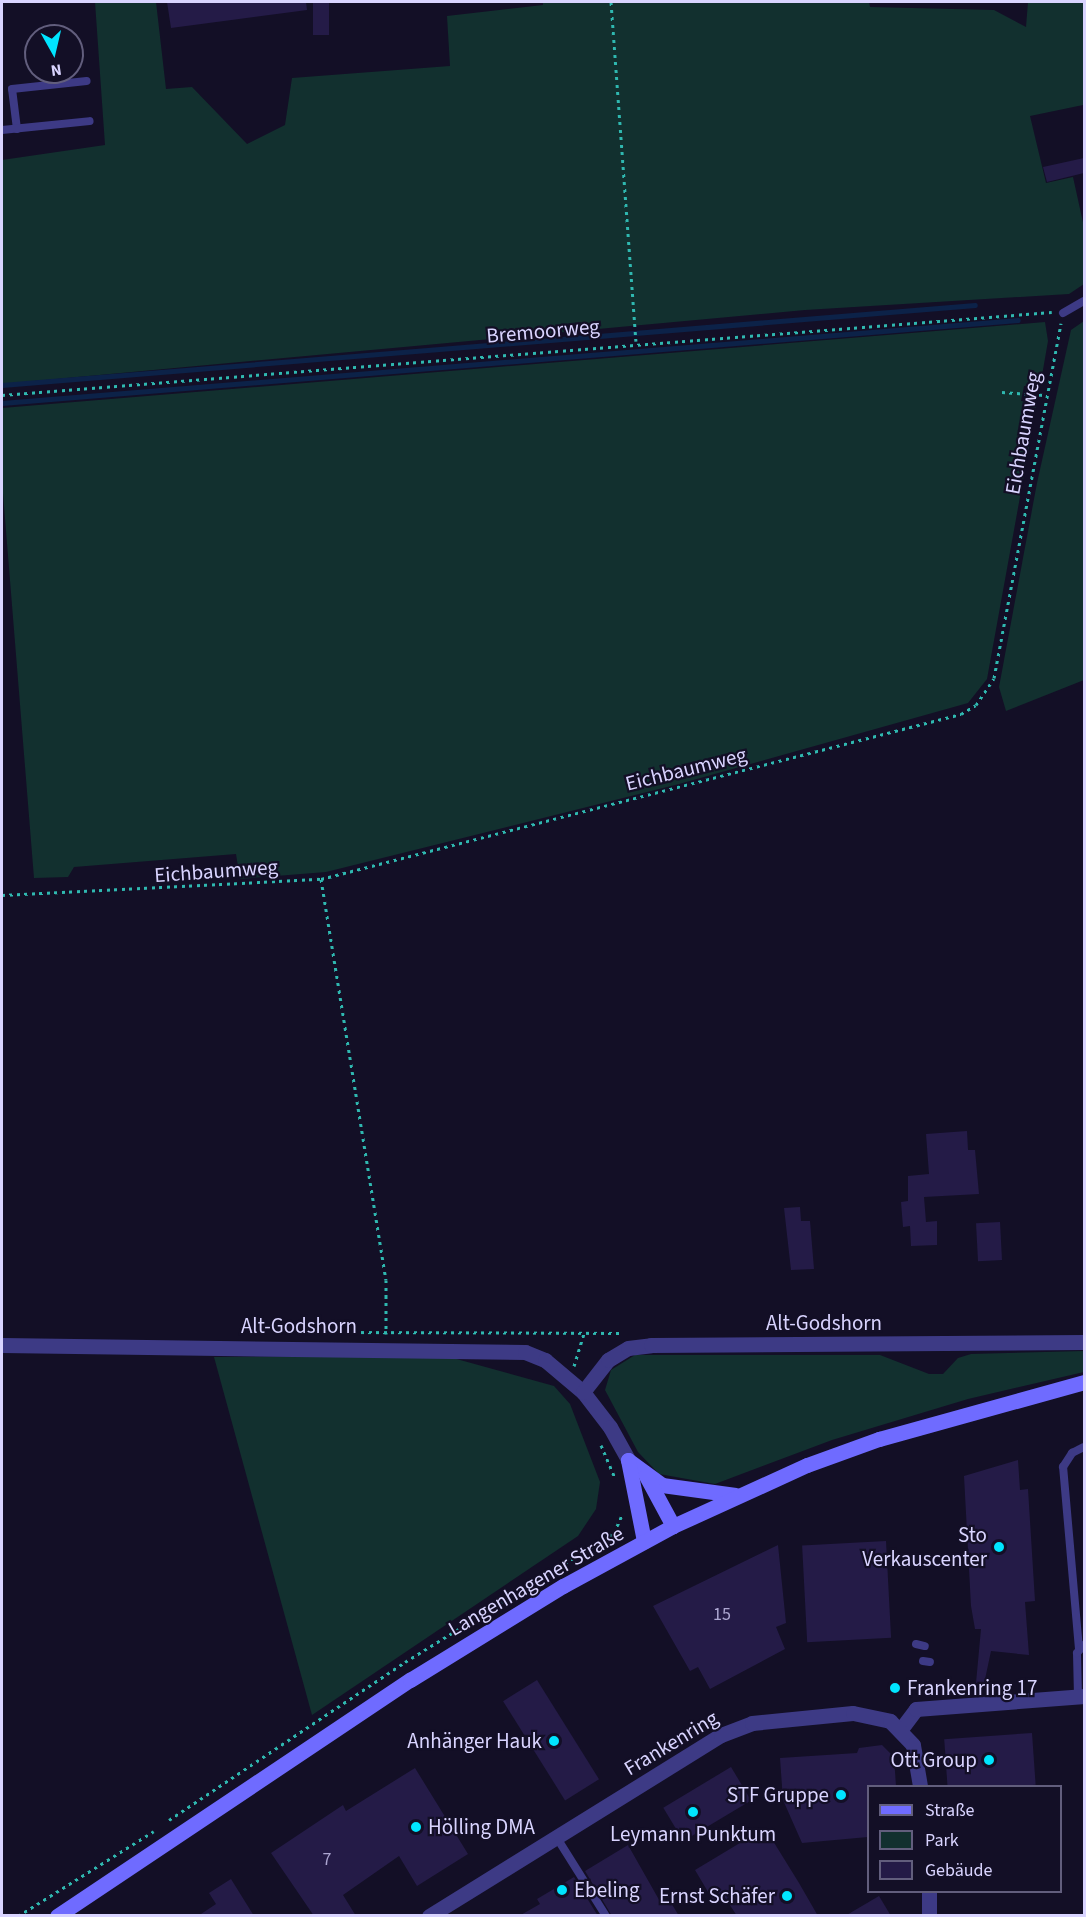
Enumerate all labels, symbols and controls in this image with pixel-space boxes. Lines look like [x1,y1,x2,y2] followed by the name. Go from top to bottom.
[24,24,84,84] north arrow
[49,58,63,81] text: N
[485,314,601,348] street label: Bremoorweg
[1000,370,1046,496] street label: Eichbaumweg
[623,742,749,796] street label: Eichbaumweg
[153,854,279,888] street label: Eichbaumweg
[766,1310,882,1336] street label: Alt-Godshorn
[241,1313,357,1339] street label: Alt-Godshorn
[444,1521,628,1641] street label: Langenhagener Straße
[862,1522,987,1572] place label: Sto Verkauscenter
[992,1540,1006,1554] marker: Sto Verkauscenter
[713,1604,731,1626] house number: 15
[907,1675,1037,1701] place label: Frankenring 17
[888,1681,902,1695] marker: Frankenring 17
[619,1705,723,1781] street label: Frankenring
[407,1728,542,1754] place label: Anhänger Hauk
[547,1734,561,1748] marker: Anhänger Hauk
[891,1747,977,1773] place label: Ott Group
[982,1753,996,1767] marker: Ott Group
[727,1782,829,1808] place label: STF Gruppe
[867,1785,1062,1893] legend
[834,1788,848,1802] marker: STF Gruppe
[925,1798,974,1823] text: Straße
[686,1805,700,1819] marker: Leymann Punktum
[428,1814,535,1840] place label: Hölling DMA
[409,1820,423,1834] marker: Hölling DMA
[610,1821,776,1847] place label: Leymann Punktum
[925,1828,959,1853] text: Park
[323,1849,331,1871] house number: 7
[925,1858,993,1883] text: Gebäude
[574,1877,640,1903] place label: Ebeling
[555,1883,569,1897] marker: Ebeling
[659,1883,775,1909] place label: Ernst Schäfer
[780,1889,794,1903] marker: Ernst Schäfer

